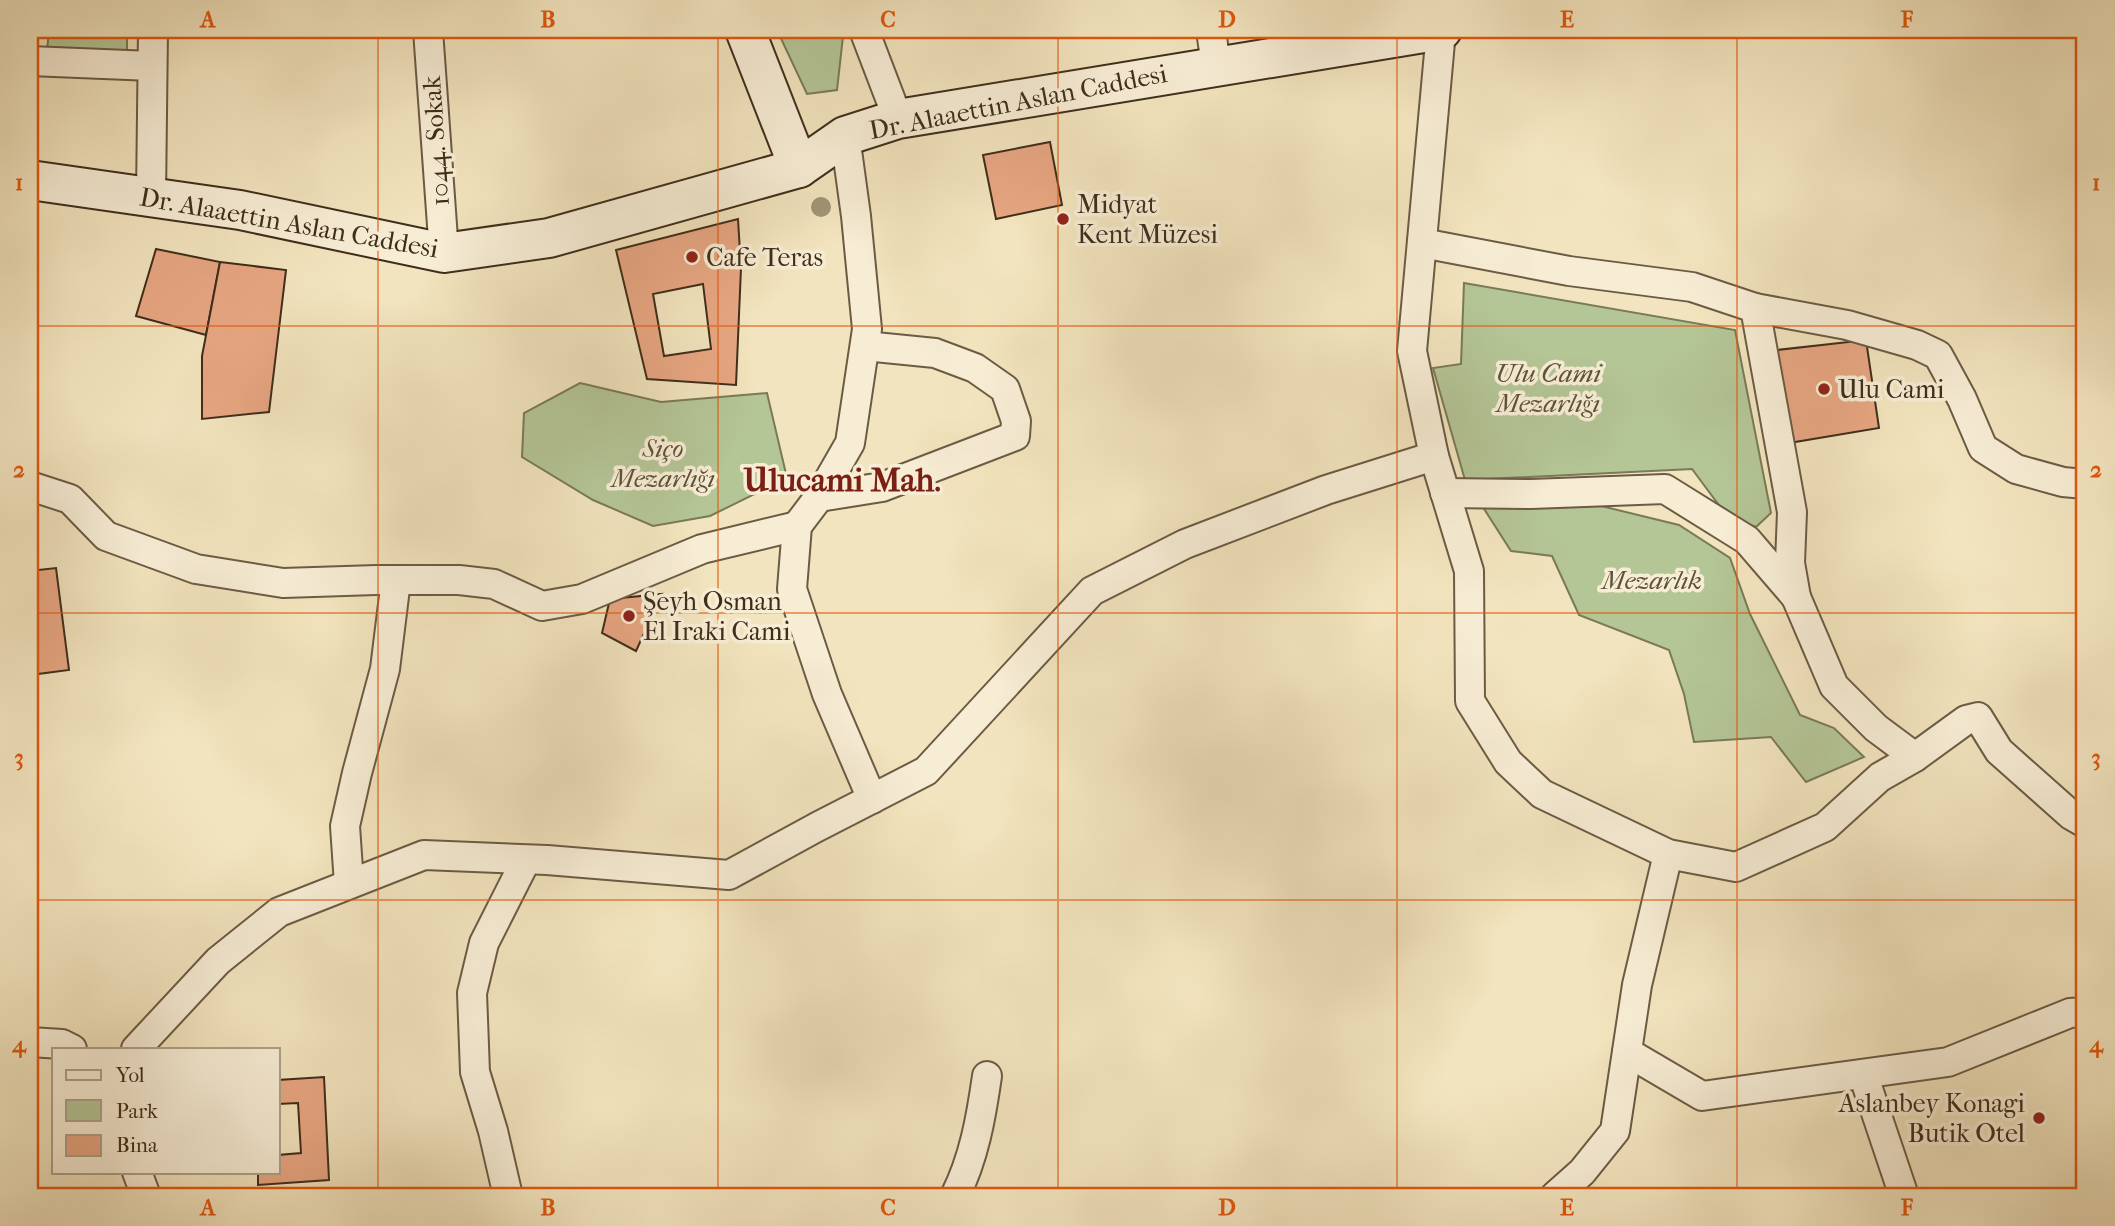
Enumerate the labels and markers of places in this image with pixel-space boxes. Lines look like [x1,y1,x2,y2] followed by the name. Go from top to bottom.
[1077,189,1218,250] place label: Midyat Kent Müzesi
[1055,211,1071,227] marker: Midyat Kent Müzesi
[706,242,823,273] place label: Cafe Teras
[684,249,700,265] marker: Cafe Teras
[1838,374,1945,405] place label: Ulu Cami
[1816,381,1832,397] marker: Ulu Cami
[643,586,791,647] place label: Şeyh Osman El Iraki Cami
[621,608,637,624] marker: Şeyh Osman El Iraki Cami
[1838,1088,2025,1149] place label: Aslanbey Konagi Butik Otel
[2031,1110,2047,1126] marker: Aslanbey Konagi Butik Otel

